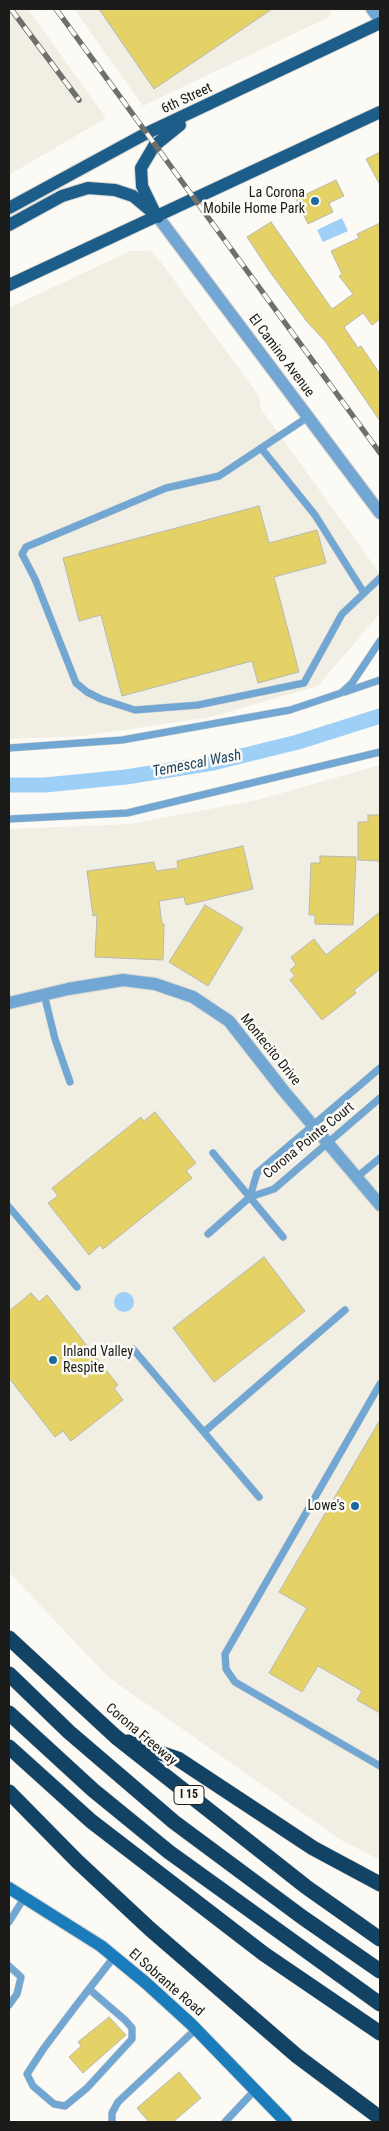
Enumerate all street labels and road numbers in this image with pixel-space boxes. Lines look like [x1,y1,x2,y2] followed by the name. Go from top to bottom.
[159,80,215,118] street label: 6th Street
[244,311,318,401] street label: El Camino Avenue
[236,1011,304,1089] street label: Montecito Drive
[260,1099,358,1183] street label: Corona Pointe Court
[102,1700,180,1770] street label: Corona Freeway
[174,1786,204,1804] road number: I 15
[125,1946,207,2020] street label: El Sobrante Road

